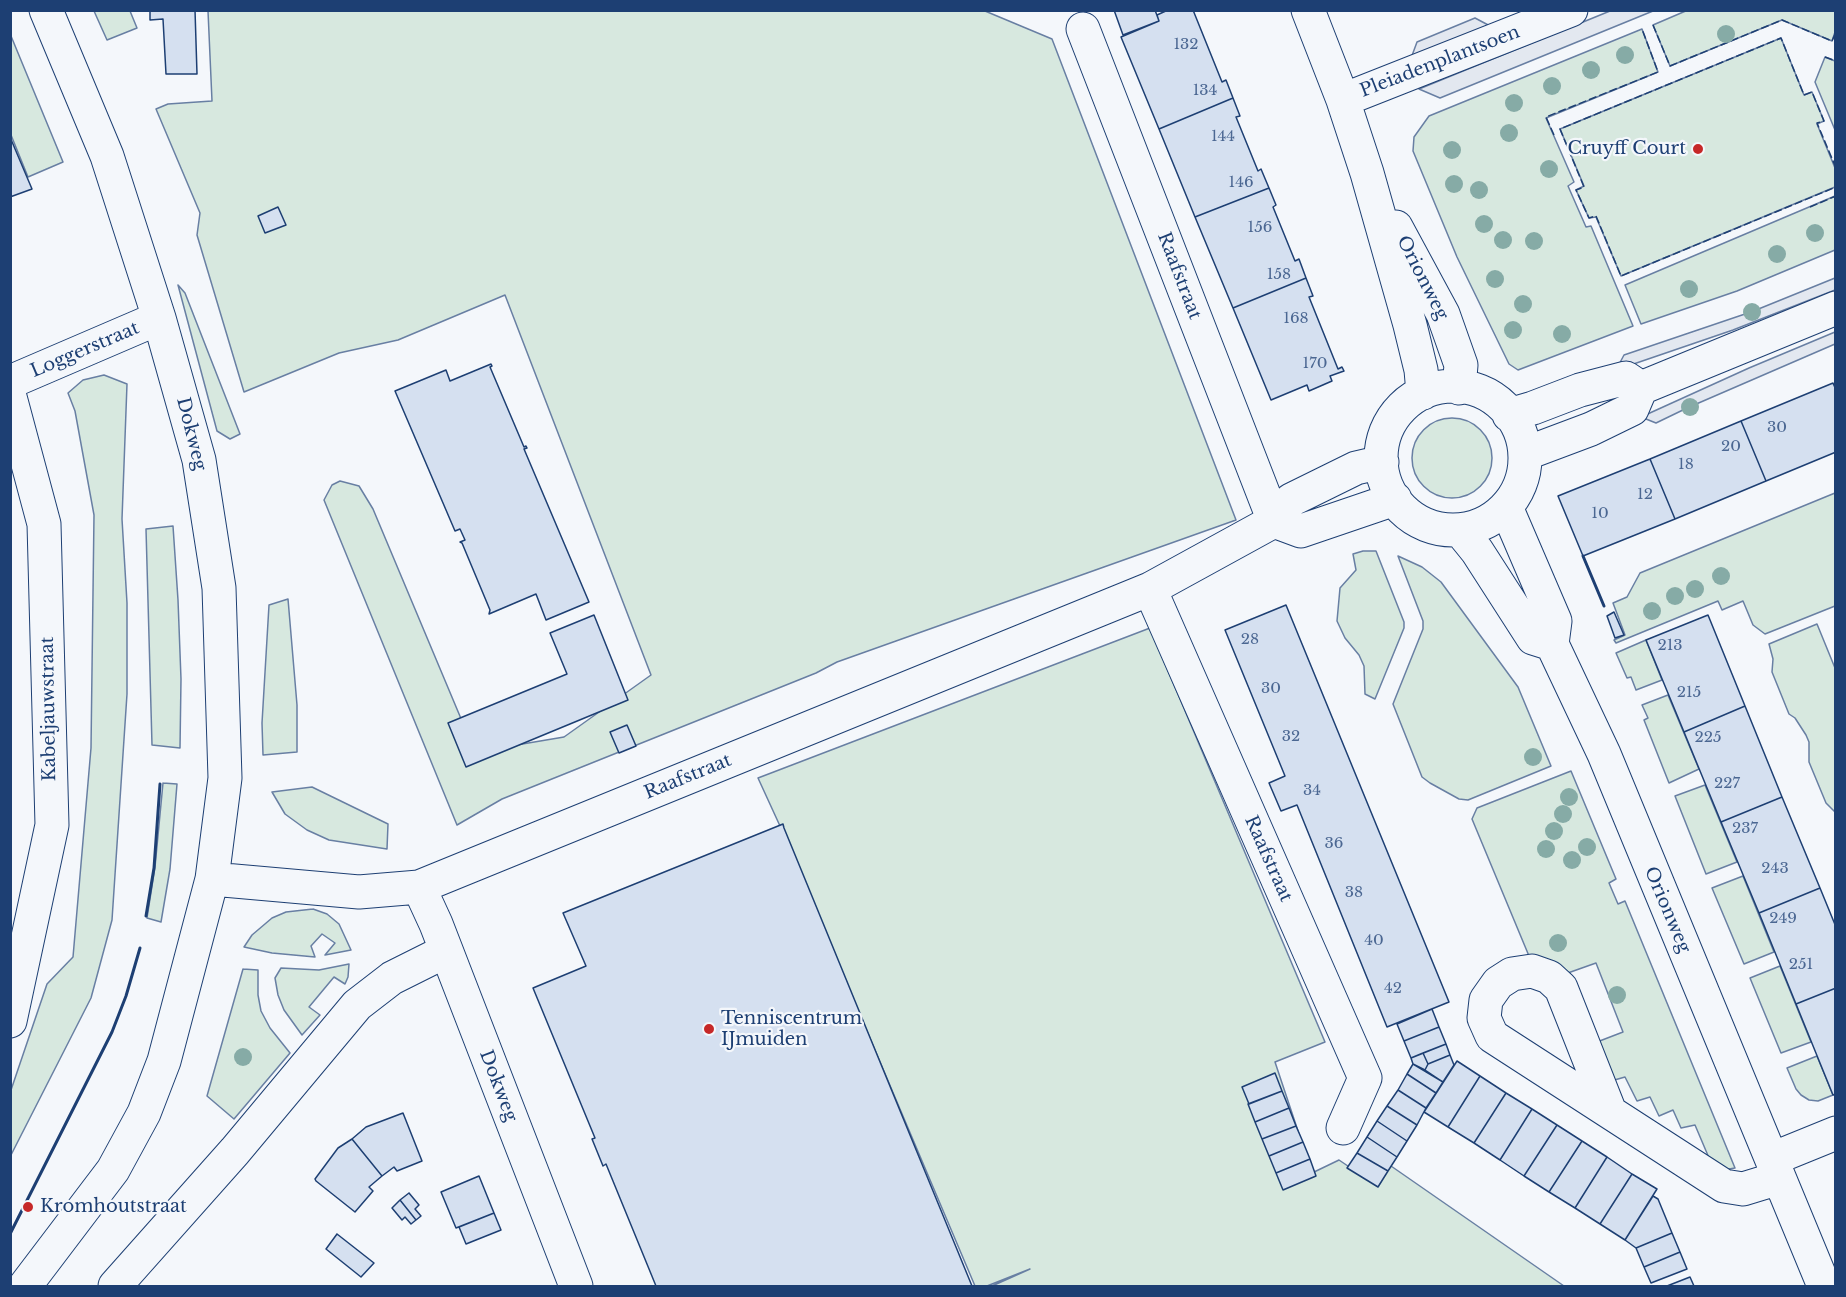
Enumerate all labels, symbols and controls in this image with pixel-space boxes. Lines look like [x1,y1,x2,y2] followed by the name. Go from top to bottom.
[1357,22,1523,102] street label: Pleiadenplantsoen
[1173,36,1199,54] house number: 132
[1193,82,1217,100] house number: 134
[1211,128,1235,146] house number: 144
[1567,138,1686,160] place label: Cruyff Court
[1691,142,1705,156] marker: Cruyff Court
[1228,174,1254,192] house number: 146
[1248,219,1272,237] house number: 156
[1152,229,1206,323] street label: Raafstraat
[1392,232,1452,324] street label: Orionweg
[1267,266,1291,284] house number: 158
[1283,310,1309,328] house number: 168
[28,317,142,383] street label: Loggerstraat
[1303,355,1327,373] house number: 170
[171,395,211,473] street label: Dokweg
[1767,419,1787,437] house number: 30
[1721,438,1741,456] house number: 20
[1678,456,1694,474] house number: 18
[1637,486,1653,504] house number: 12
[1591,505,1609,523] house number: 10
[1241,631,1259,649] house number: 28
[37,636,61,782] street label: Kabeljauwstraat
[1657,637,1683,655] house number: 213
[1261,680,1281,698] house number: 30
[1677,684,1701,702] house number: 215
[1282,728,1300,746] house number: 32
[1695,729,1721,747] house number: 225
[641,750,735,804] street label: Raafstraat
[1714,775,1740,793] house number: 227
[1303,782,1321,800] house number: 34
[1239,813,1297,905] street label: Raafstraat
[1732,820,1758,838] house number: 237
[1325,835,1343,853] house number: 36
[1761,860,1789,878] house number: 243
[1639,864,1695,956] street label: Orionweg
[1345,884,1363,902] house number: 38
[1769,910,1797,928] house number: 249
[1364,932,1384,950] house number: 40
[1789,956,1813,974] house number: 251
[1384,980,1402,998] house number: 42
[721,1008,862,1050] place label: Tenniscentrum IJmuiden
[702,1022,716,1036] marker: Tenniscentrum IJmuiden
[474,1047,522,1125] street label: Dokweg
[40,1196,187,1218] place label: Kromhoutstraat
[21,1200,35,1214] marker: Kromhoutstraat

